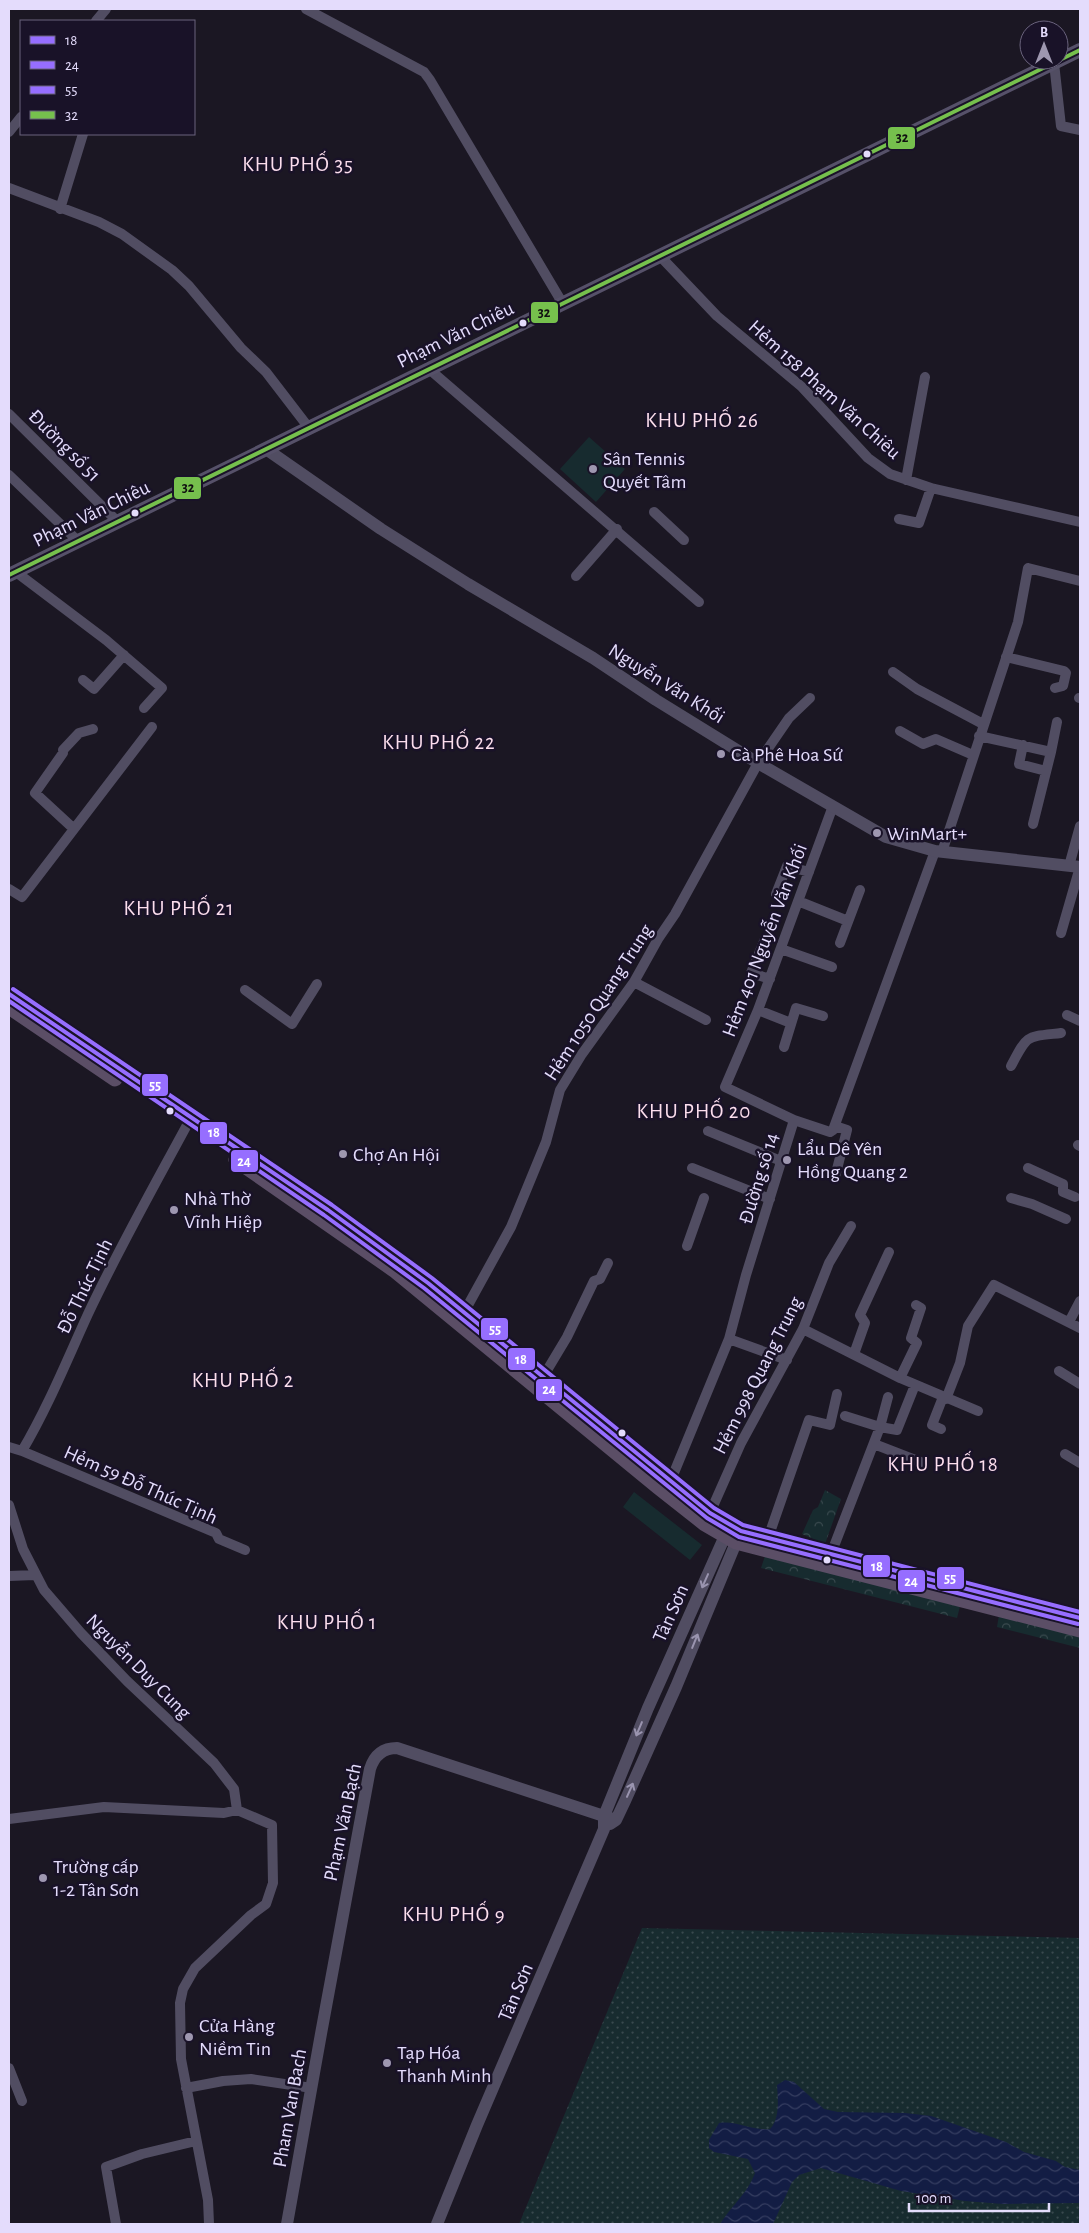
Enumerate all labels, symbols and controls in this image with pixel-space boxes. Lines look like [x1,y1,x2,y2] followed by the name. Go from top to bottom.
[20,20,195,135] legend
[1019,20,1069,70] north arrow
[1040,26,1048,40] text: B
[65,33,77,48] text: 18
[65,58,79,73] text: 24
[65,83,78,98] text: 55
[65,108,78,123] text: 32
[887,126,916,150] line badge: 32
[896,131,909,145] text: 32
[862,149,872,159] unlabelled marker
[242,150,354,175] district label: KHU PHỐ 35
[394,298,517,372] street label: Phạm Văn Chiêu
[530,301,559,324] line badge: 32
[538,306,551,320] text: 32
[744,316,904,463] street label: Hẻm 158 Phạm Văn Chiêu
[518,318,528,328] unlabelled marker
[24,406,104,486] street label: Đường số 51
[645,406,759,431] district label: KHU PHỐ 26
[603,449,686,492] place label: Sân Tennis Quyết Tâm
[587,463,599,475] marker: Sân Tennis Quyết Tâm
[173,476,202,500] line badge: 32
[30,477,153,551] street label: Phạm Văn Chiêu
[182,481,195,495] text: 32
[130,508,140,518] unlabelled marker
[605,640,728,728] street label: Nguyễn Văn Khối
[382,728,496,753] district label: KHU PHỐ 22
[731,745,843,765] place label: Cà Phê Hoa Sứ
[715,748,727,760] marker: Cà Phê Hoa Sứ
[887,824,967,844] place label: WinMart+
[871,827,883,839] marker: WinMart+
[719,841,811,1040] street label: Hẻm 401 Nguyễn Văn Khối
[124,894,234,919] district label: KHU PHỐ 21
[541,921,657,1084] street label: Hẻm 1050 Quang Trung
[141,1073,169,1097] line badge: 55
[149,1079,161,1093] text: 55
[637,1097,751,1122] district label: KHU PHỐ 20
[165,1106,175,1116] unlabelled marker
[199,1121,228,1145] line badge: 18
[208,1126,220,1140] text: 18
[736,1130,782,1226] street label: Đường số 14
[797,1139,908,1182] place label: Lẩu Dê Yên Hồng Quang 2
[353,1145,440,1165] place label: Chợ An Hội
[337,1148,349,1160] marker: Chợ An Hội
[230,1149,259,1173] line badge: 24
[781,1154,793,1166] marker: Lẩu Dê Yên Hồng Quang 2
[237,1155,251,1169] text: 24
[184,1189,262,1232] place label: Nhà Thờ Vĩnh Hiệp
[168,1204,180,1216] marker: Nhà Thờ Vĩnh Hiệp
[53,1236,116,1337] street label: Đỗ Thúc Tịnh
[710,1293,806,1457] street label: Hẻm 998 Quang Trung
[480,1317,509,1341] line badge: 55
[489,1323,501,1337] text: 55
[507,1347,536,1371] line badge: 18
[515,1353,527,1367] text: 18
[192,1366,294,1391] district label: KHU PHỐ 2
[535,1378,563,1402] line badge: 24
[542,1383,556,1397] text: 24
[617,1428,627,1438] unlabelled marker
[61,1442,220,1528] street label: Hẻm 59 Đỗ Thúc Tịnh
[887,1450,999,1475] district label: KHU PHỐ 18
[862,1554,891,1578] line badge: 18
[822,1555,832,1565] unlabelled marker
[871,1560,883,1574] text: 18
[936,1566,965,1590] line badge: 55
[897,1569,926,1593] line badge: 24
[944,1572,956,1586] text: 55
[700,1573,709,1588] one-way arrow
[904,1575,918,1589] text: 24
[649,1582,692,1645] street label: Tân Sơn
[277,1608,377,1633] district label: KHU PHỐ 1
[82,1611,195,1723] street label: Nguyễn Duy Cung
[692,1633,701,1648] one-way arrow
[634,1721,644,1736] one-way arrow
[321,1761,365,1883] street label: Phạm Văn Bạch
[626,1783,636,1798] one-way arrow
[53,1857,139,1900] place label: Trường cấp 1-2 Tân Sơn
[37,1872,49,1884] marker: Trường cấp 1-2 Tân Sơn
[402,1900,506,1925] district label: KHU PHỐ 9
[495,1961,537,2024] street label: Tân Sơn
[199,2016,275,2059] place label: Cửa Hàng Niềm Tin
[183,2031,195,2043] marker: Cửa Hàng Niềm Tin
[397,2043,491,2086] place label: Tạp Hóa Thanh Minh
[270,2047,310,2169] street label: Pham Van Bach
[381,2057,393,2069] marker: Tạp Hóa Thanh Minh
[909,2180,1049,2212] scale bar
[916,2191,951,2206] text: 100 m

